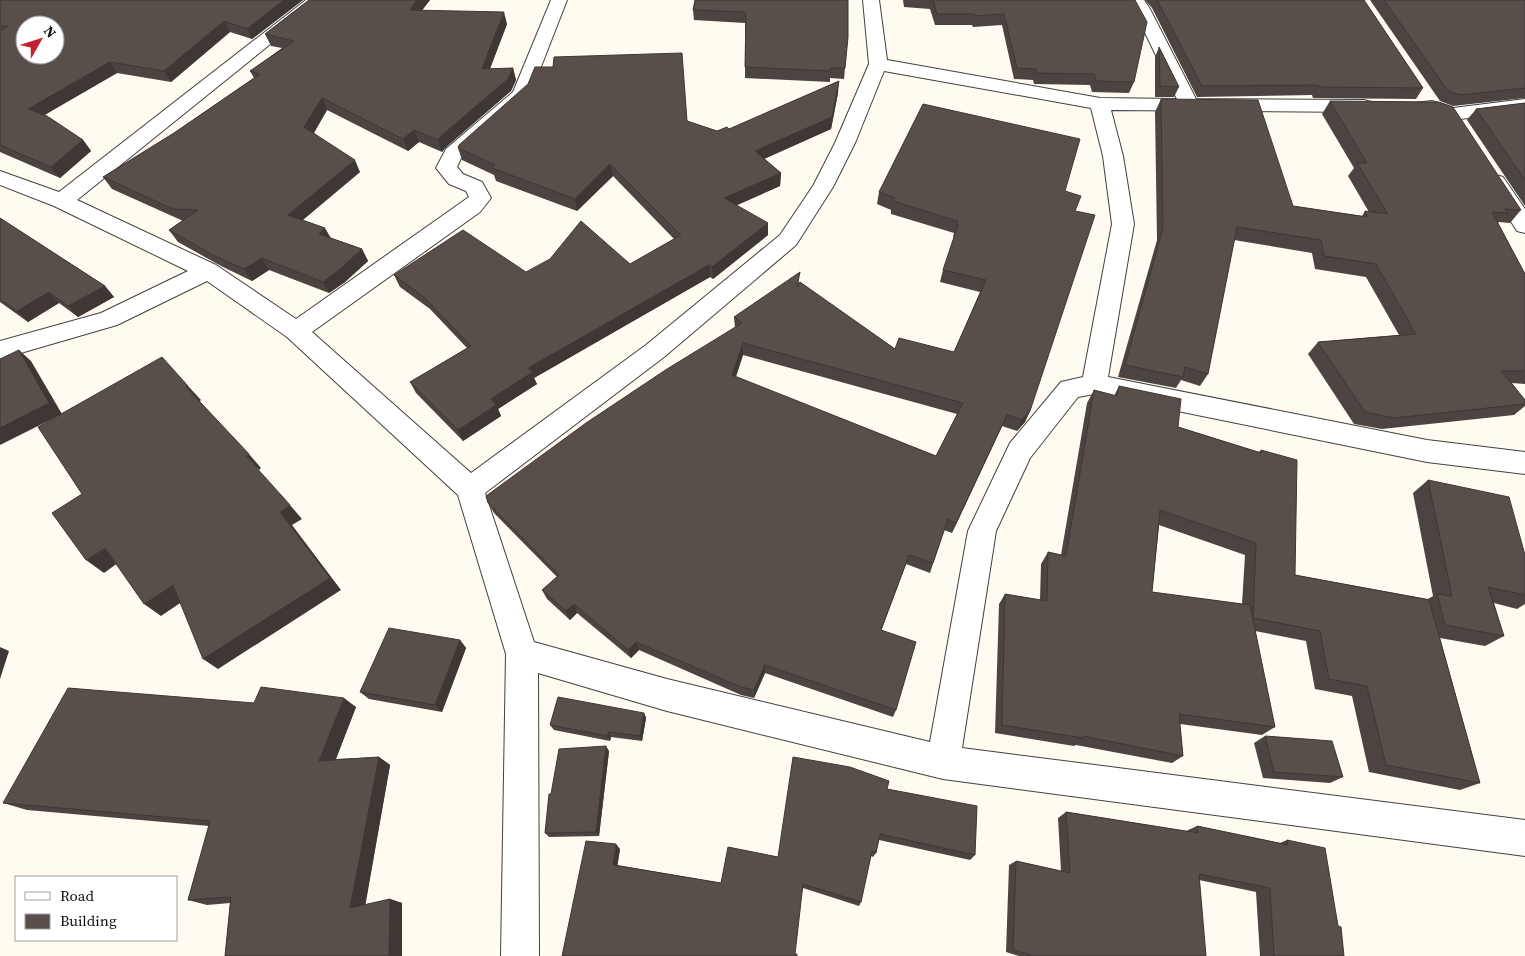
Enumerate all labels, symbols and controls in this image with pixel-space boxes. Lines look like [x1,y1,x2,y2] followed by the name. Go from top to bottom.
[15,15,65,65] north arrow
[39,22,61,42] text: N
[15,876,178,941] legend
[60,885,94,906] text: Road
[60,910,117,931] text: Building

